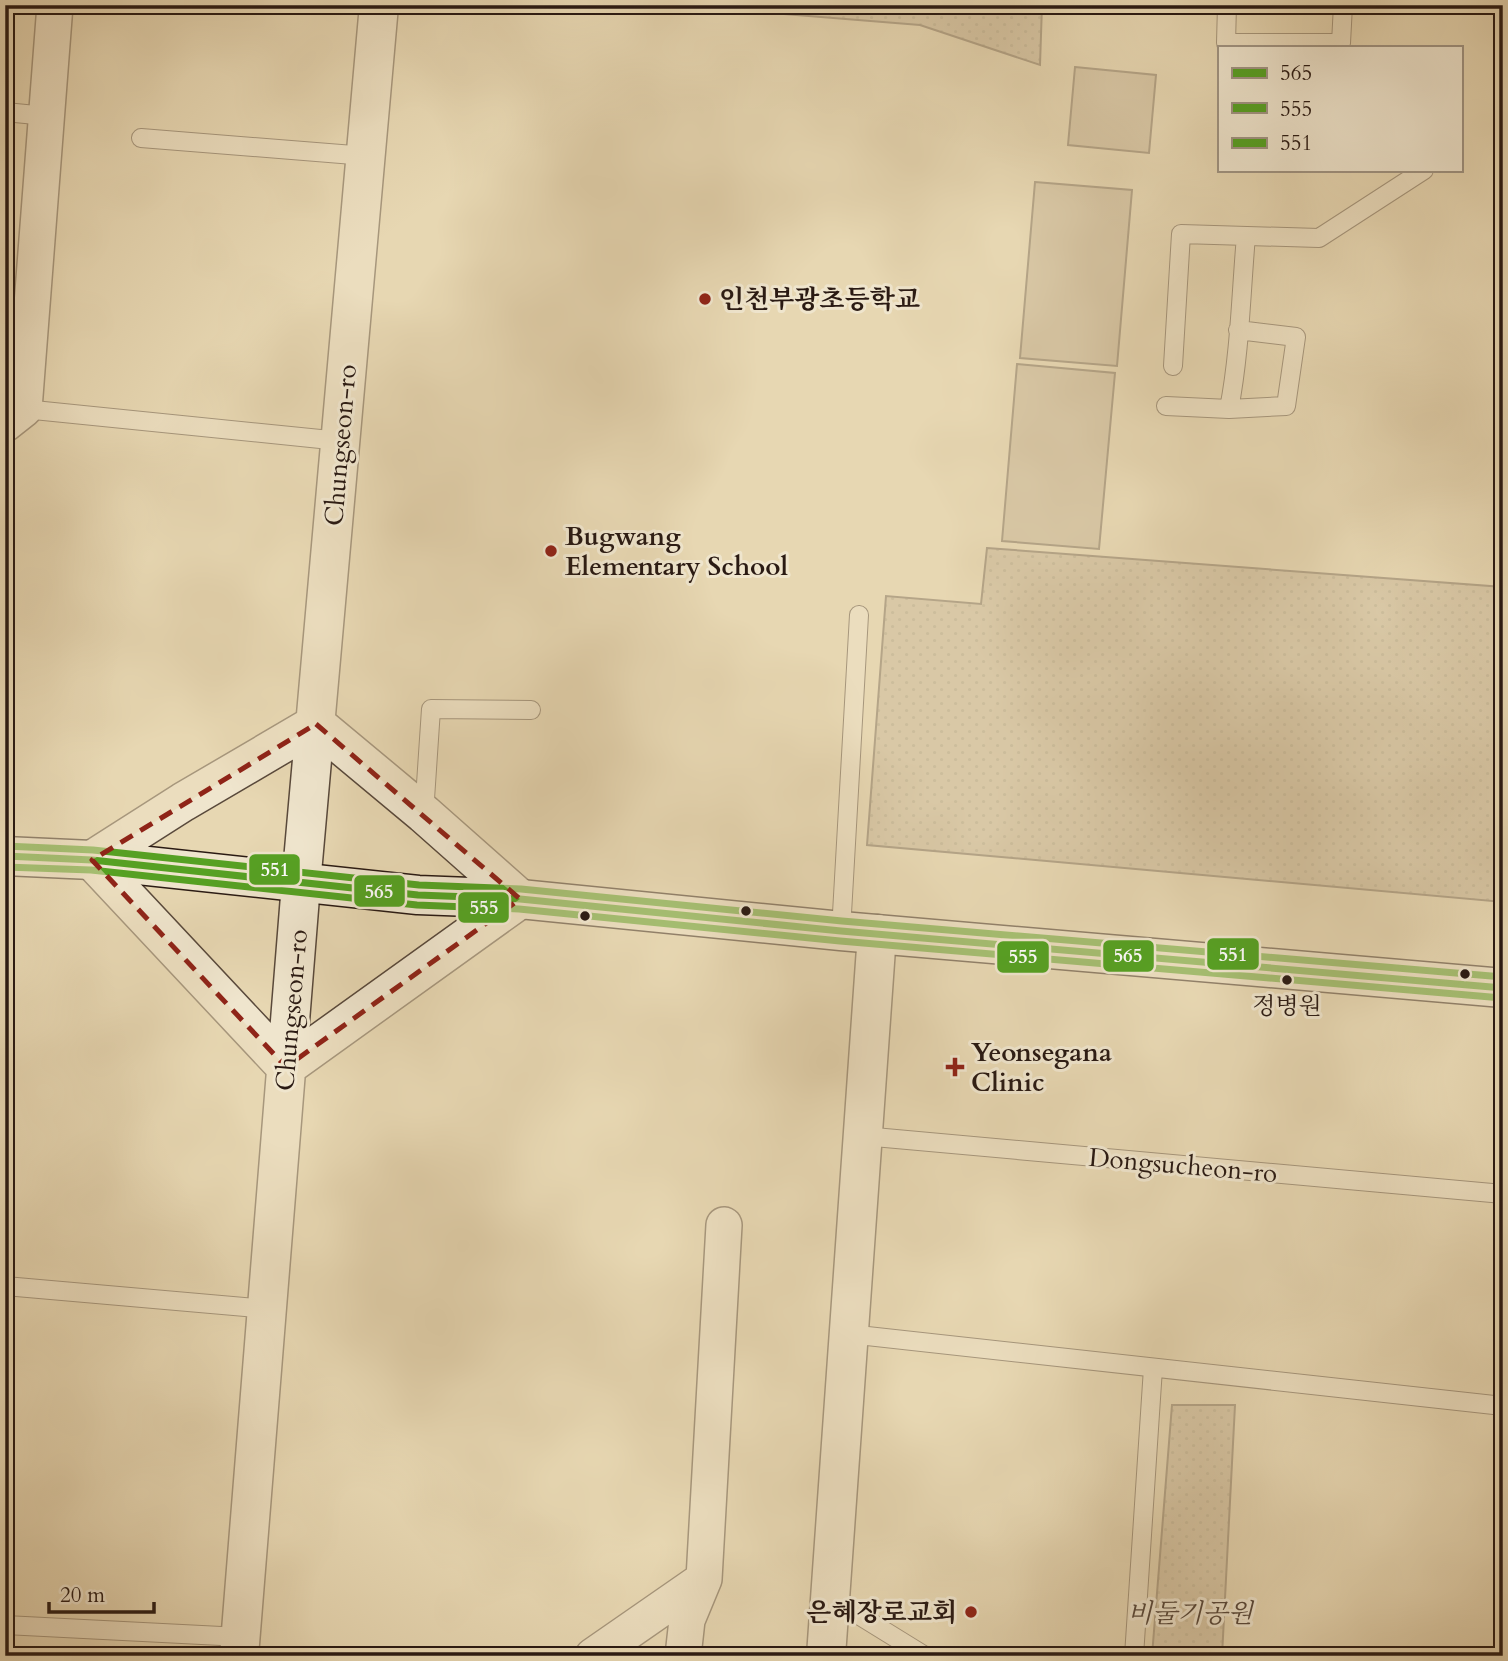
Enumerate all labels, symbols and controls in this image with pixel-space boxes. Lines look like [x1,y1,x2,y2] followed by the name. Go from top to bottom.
[1218,46,1462,172] legend
[1280,59,1312,88] text: 565
[1280,95,1312,124] text: 555
[1280,129,1312,158] text: 551
[719,282,920,317] place label: 인천부광초등학교
[697,291,713,307] marker: 인천부광초등학교
[316,363,365,527] street label: Chungseon-ro
[565,519,789,584] place label: Bugwang Elementary School
[543,543,559,559] marker: Bugwang Elementary School
[248,853,301,886] line badge: 551
[260,857,290,883] text: 551
[353,874,406,908] line badge: 565
[364,879,394,905] text: 565
[457,891,510,924] line badge: 555
[469,895,499,921] text: 555
[739,904,753,918] unlabelled marker
[578,909,592,923] unlabelled marker
[267,928,316,1092] street label: Chungseon-ro
[1206,937,1260,971] line badge: 551
[1102,939,1155,973] line badge: 565
[996,940,1050,974] line badge: 555
[1218,942,1248,968] text: 551
[1113,943,1143,969] text: 565
[1008,944,1038,970] text: 555
[1458,967,1472,981] unlabelled marker
[1280,973,1294,987] marker: 정병원
[1252,990,1322,1023] place label: 정병원
[971,1035,1112,1100] place label: Yeonsegana Clinic
[945,1057,965,1077] marker: Yeonsegana Clinic
[1087,1140,1279,1191] street label: Dongsucheon-ro
[49,1570,154,1614] scale bar
[60,1581,105,1610] text: 20 m
[806,1595,957,1630] place label: 은혜장로교회
[1127,1596,1255,1631] park label: 비둘기공원
[963,1604,979,1620] marker: 은혜장로교회

